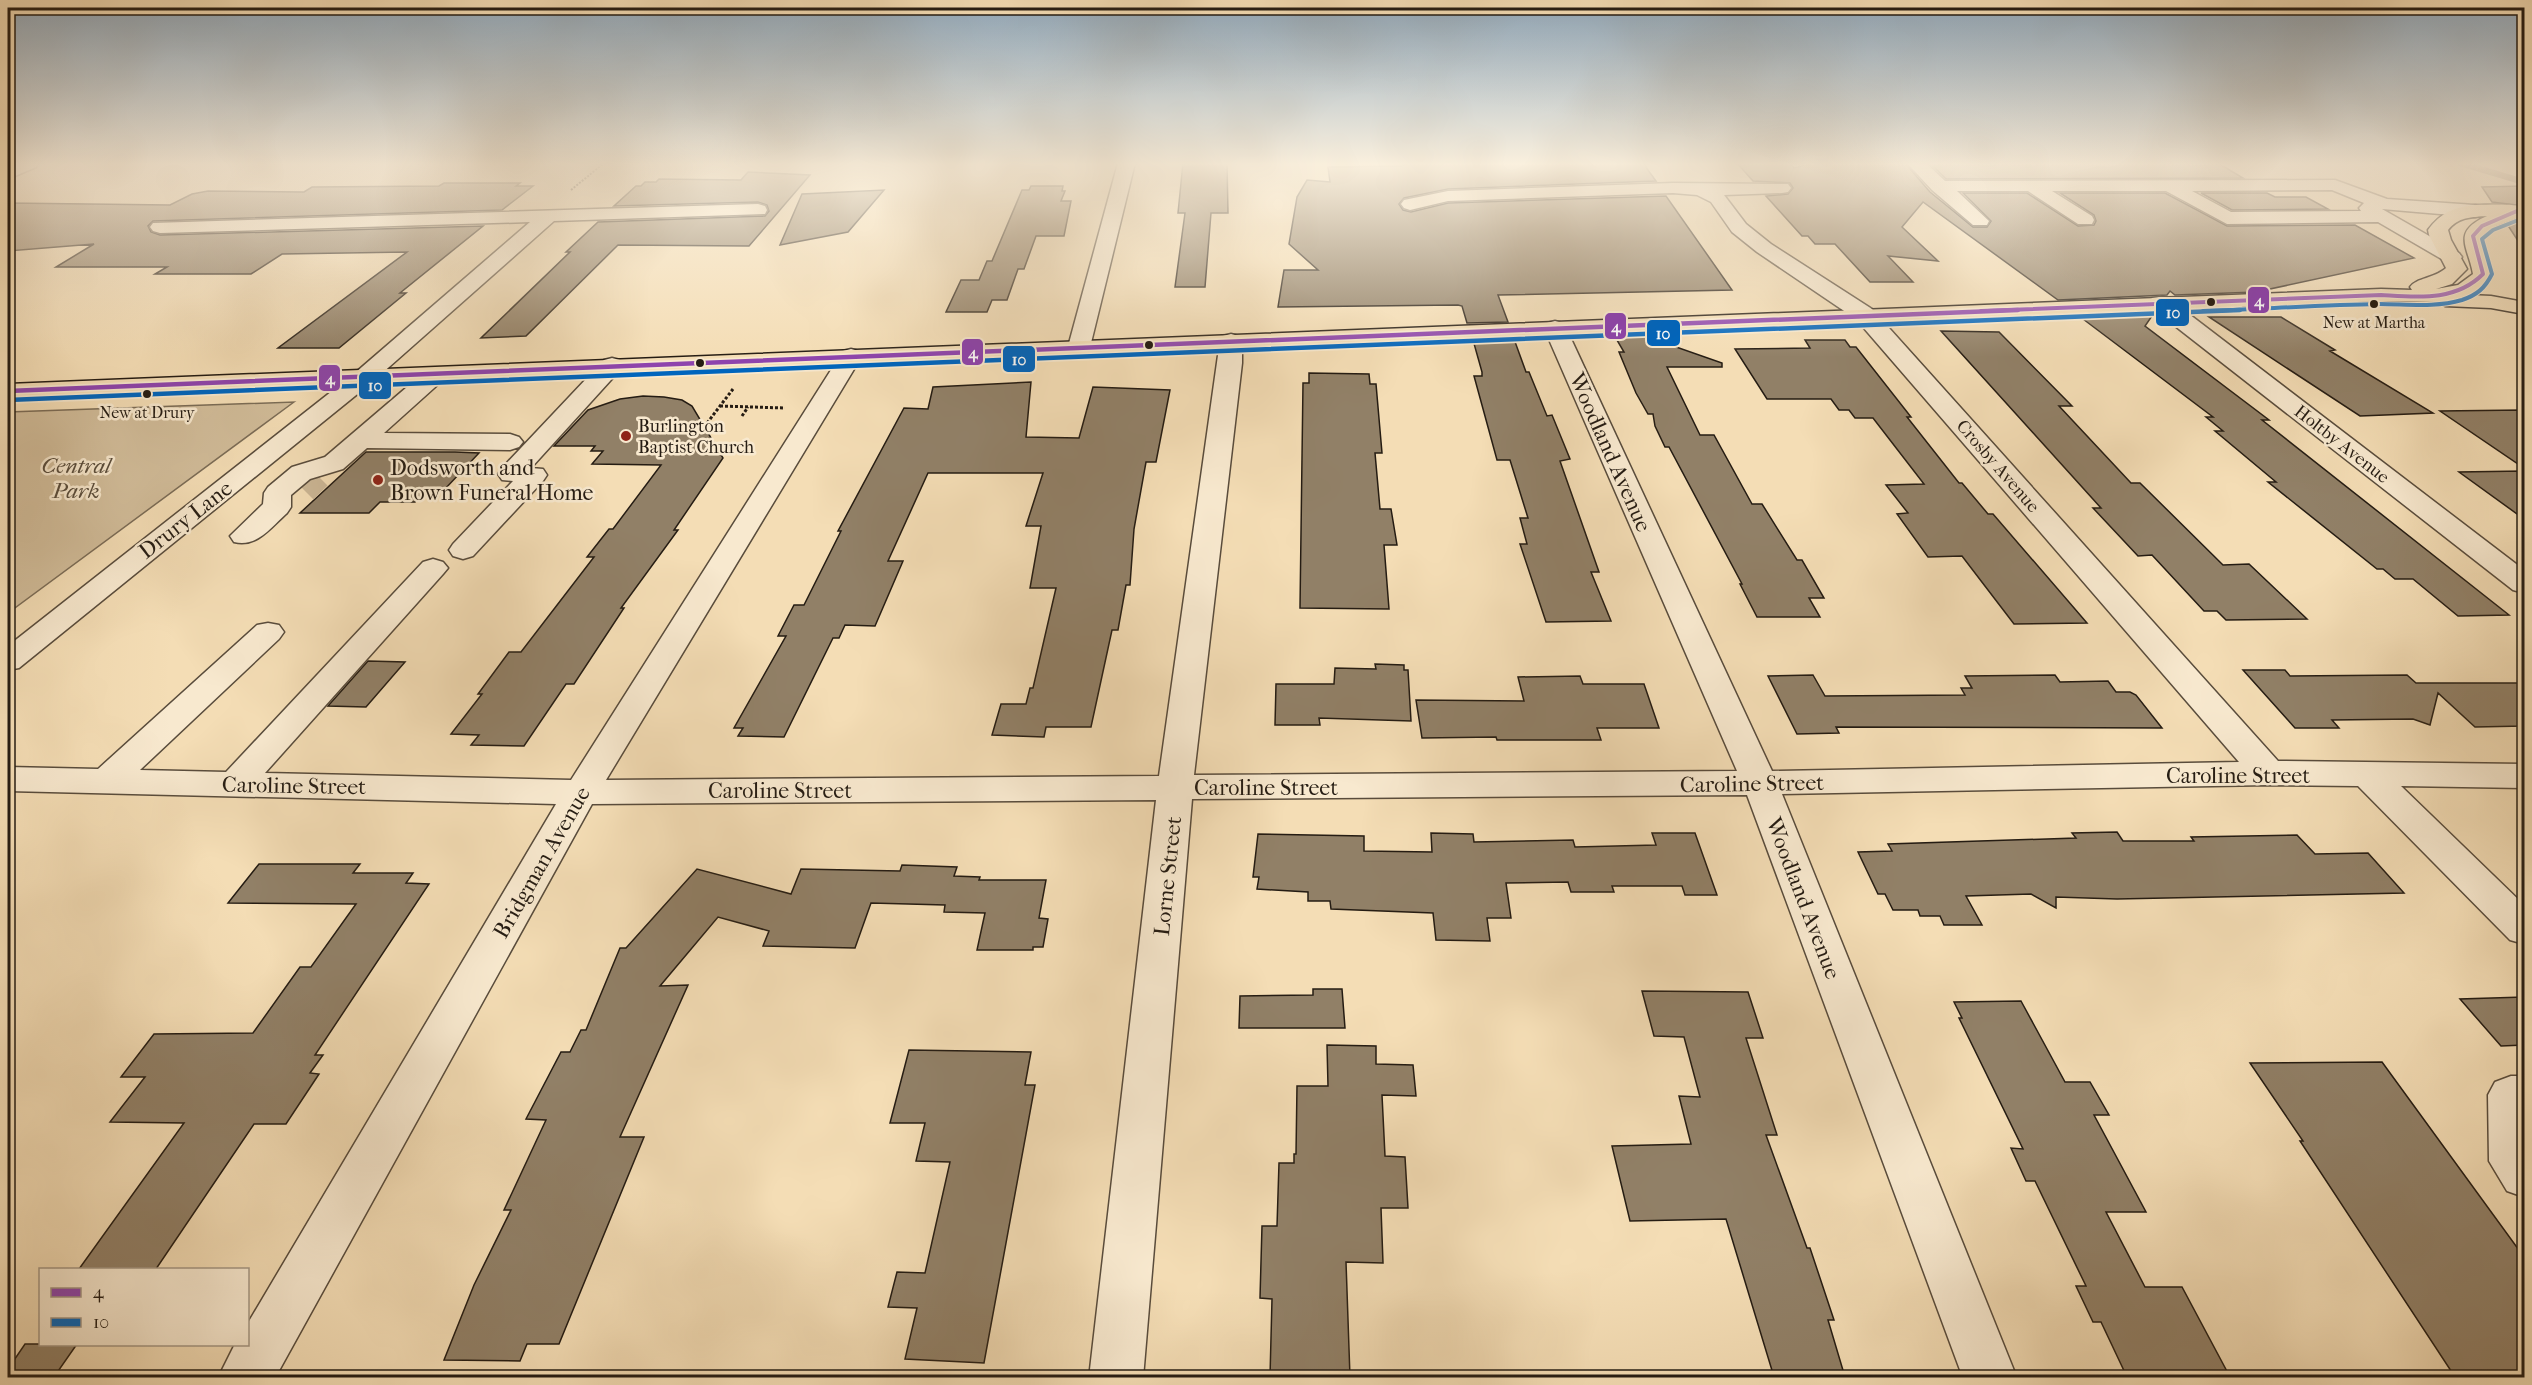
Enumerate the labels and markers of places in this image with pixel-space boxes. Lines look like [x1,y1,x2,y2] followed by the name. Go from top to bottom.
[2205,296,2217,308] unlabelled marker
[2368,298,2380,310] marker: New at Martha
[2323,313,2426,332] place label: New at Martha
[1143,339,1155,351] unlabelled marker
[694,357,706,369] unlabelled marker
[141,388,153,400] marker: New at Drury
[100,403,195,422] place label: New at Drury
[638,416,754,458] place label: Burlington Baptist Church
[619,429,633,443] marker: Burlington Baptist Church
[390,455,594,506] place label: Dodsworth and Brown Funeral Home
[371,473,385,487] marker: Dodsworth and Brown Funeral Home

